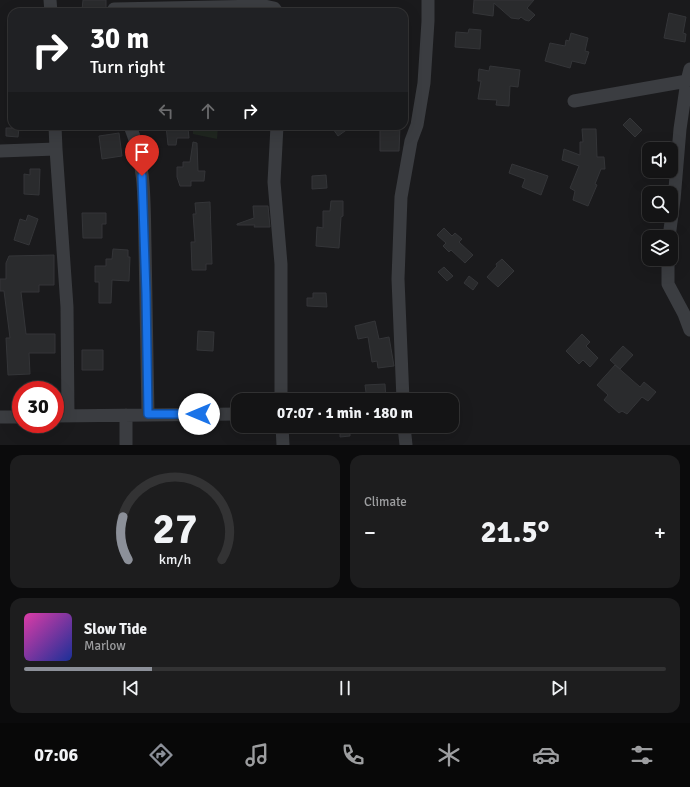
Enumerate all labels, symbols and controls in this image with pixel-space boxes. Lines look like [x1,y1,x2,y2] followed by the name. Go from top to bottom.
[90,22,149,56] text: 30 m
[24,24,76,76] icon: right
[90,56,165,78] text: Turn right
[155,100,177,122] icon: left
[197,100,219,122] icon: ahead
[239,100,261,122] icon: right
[125,135,159,176] pin
[131,141,153,163] icon: arrive
[642,142,678,266] map controls
[642,142,678,178] button: sound
[642,186,678,222] button: search
[642,230,678,266] button: layers
[12,381,64,433] speed limit sign: 30
[178,393,220,435] position arrow
[277,404,413,422] text: 07:07 · 1 min · 180 m
[364,494,407,510] text: Climate
[153,503,197,554] text: 27
[480,514,550,551] text: 21.5°
[364,519,376,546] text: −
[654,519,666,546] text: +
[159,550,191,567] text: km/h
[84,620,147,638] text: Slow Tide
[84,638,126,654] text: Marlow
[120,677,142,699] icon: previous
[334,677,356,699] icon: pause
[548,677,570,699] icon: next
[147,741,175,769] icon: directions
[243,741,271,769] icon: music
[339,741,367,769] icon: phone
[435,741,463,769] icon: climate
[532,741,560,769] icon: car
[628,741,656,769] icon: filters
[34,744,78,766] text: 07:06

